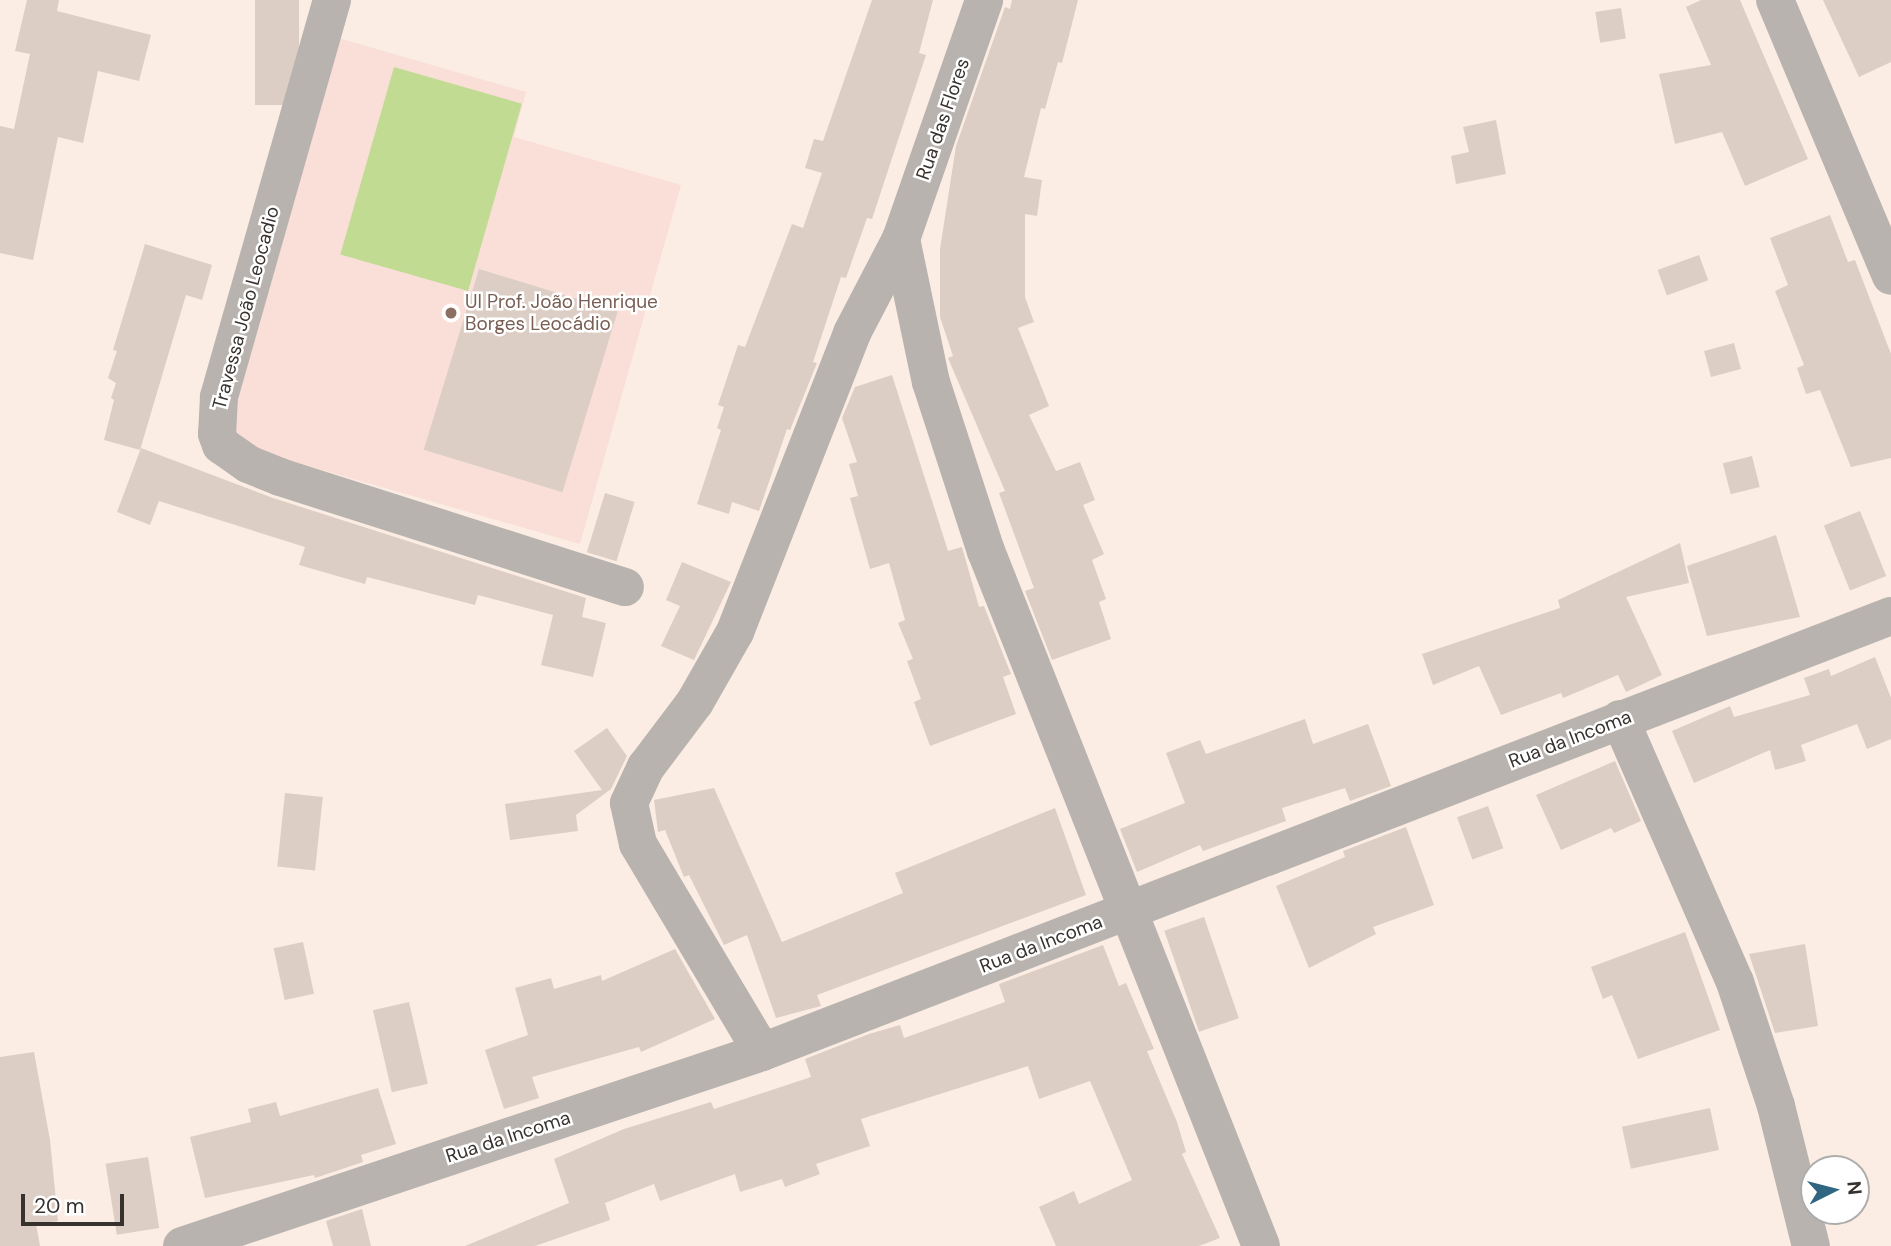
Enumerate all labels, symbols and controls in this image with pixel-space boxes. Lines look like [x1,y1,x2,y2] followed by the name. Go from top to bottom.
[912,55,974,183] street label: Rua das Flores
[208,204,284,412] street label: Travessa João Leocadio
[465,291,658,335] place label: UI Prof. João Henrique Borges Leocádio
[443,305,459,321] marker: UI Prof. João Henrique Borges Leocádio
[1505,705,1635,773] street label: Rua da Incoma
[976,910,1106,978] street label: Rua da Incoma
[443,1106,573,1168] street label: Rua da Incoma
[1800,1155,1870,1225] north arrow
[24,1180,128,1224] scale bar
[1841,1180,1868,1196] text: N
[34,1192,85,1220] text: 20 m

